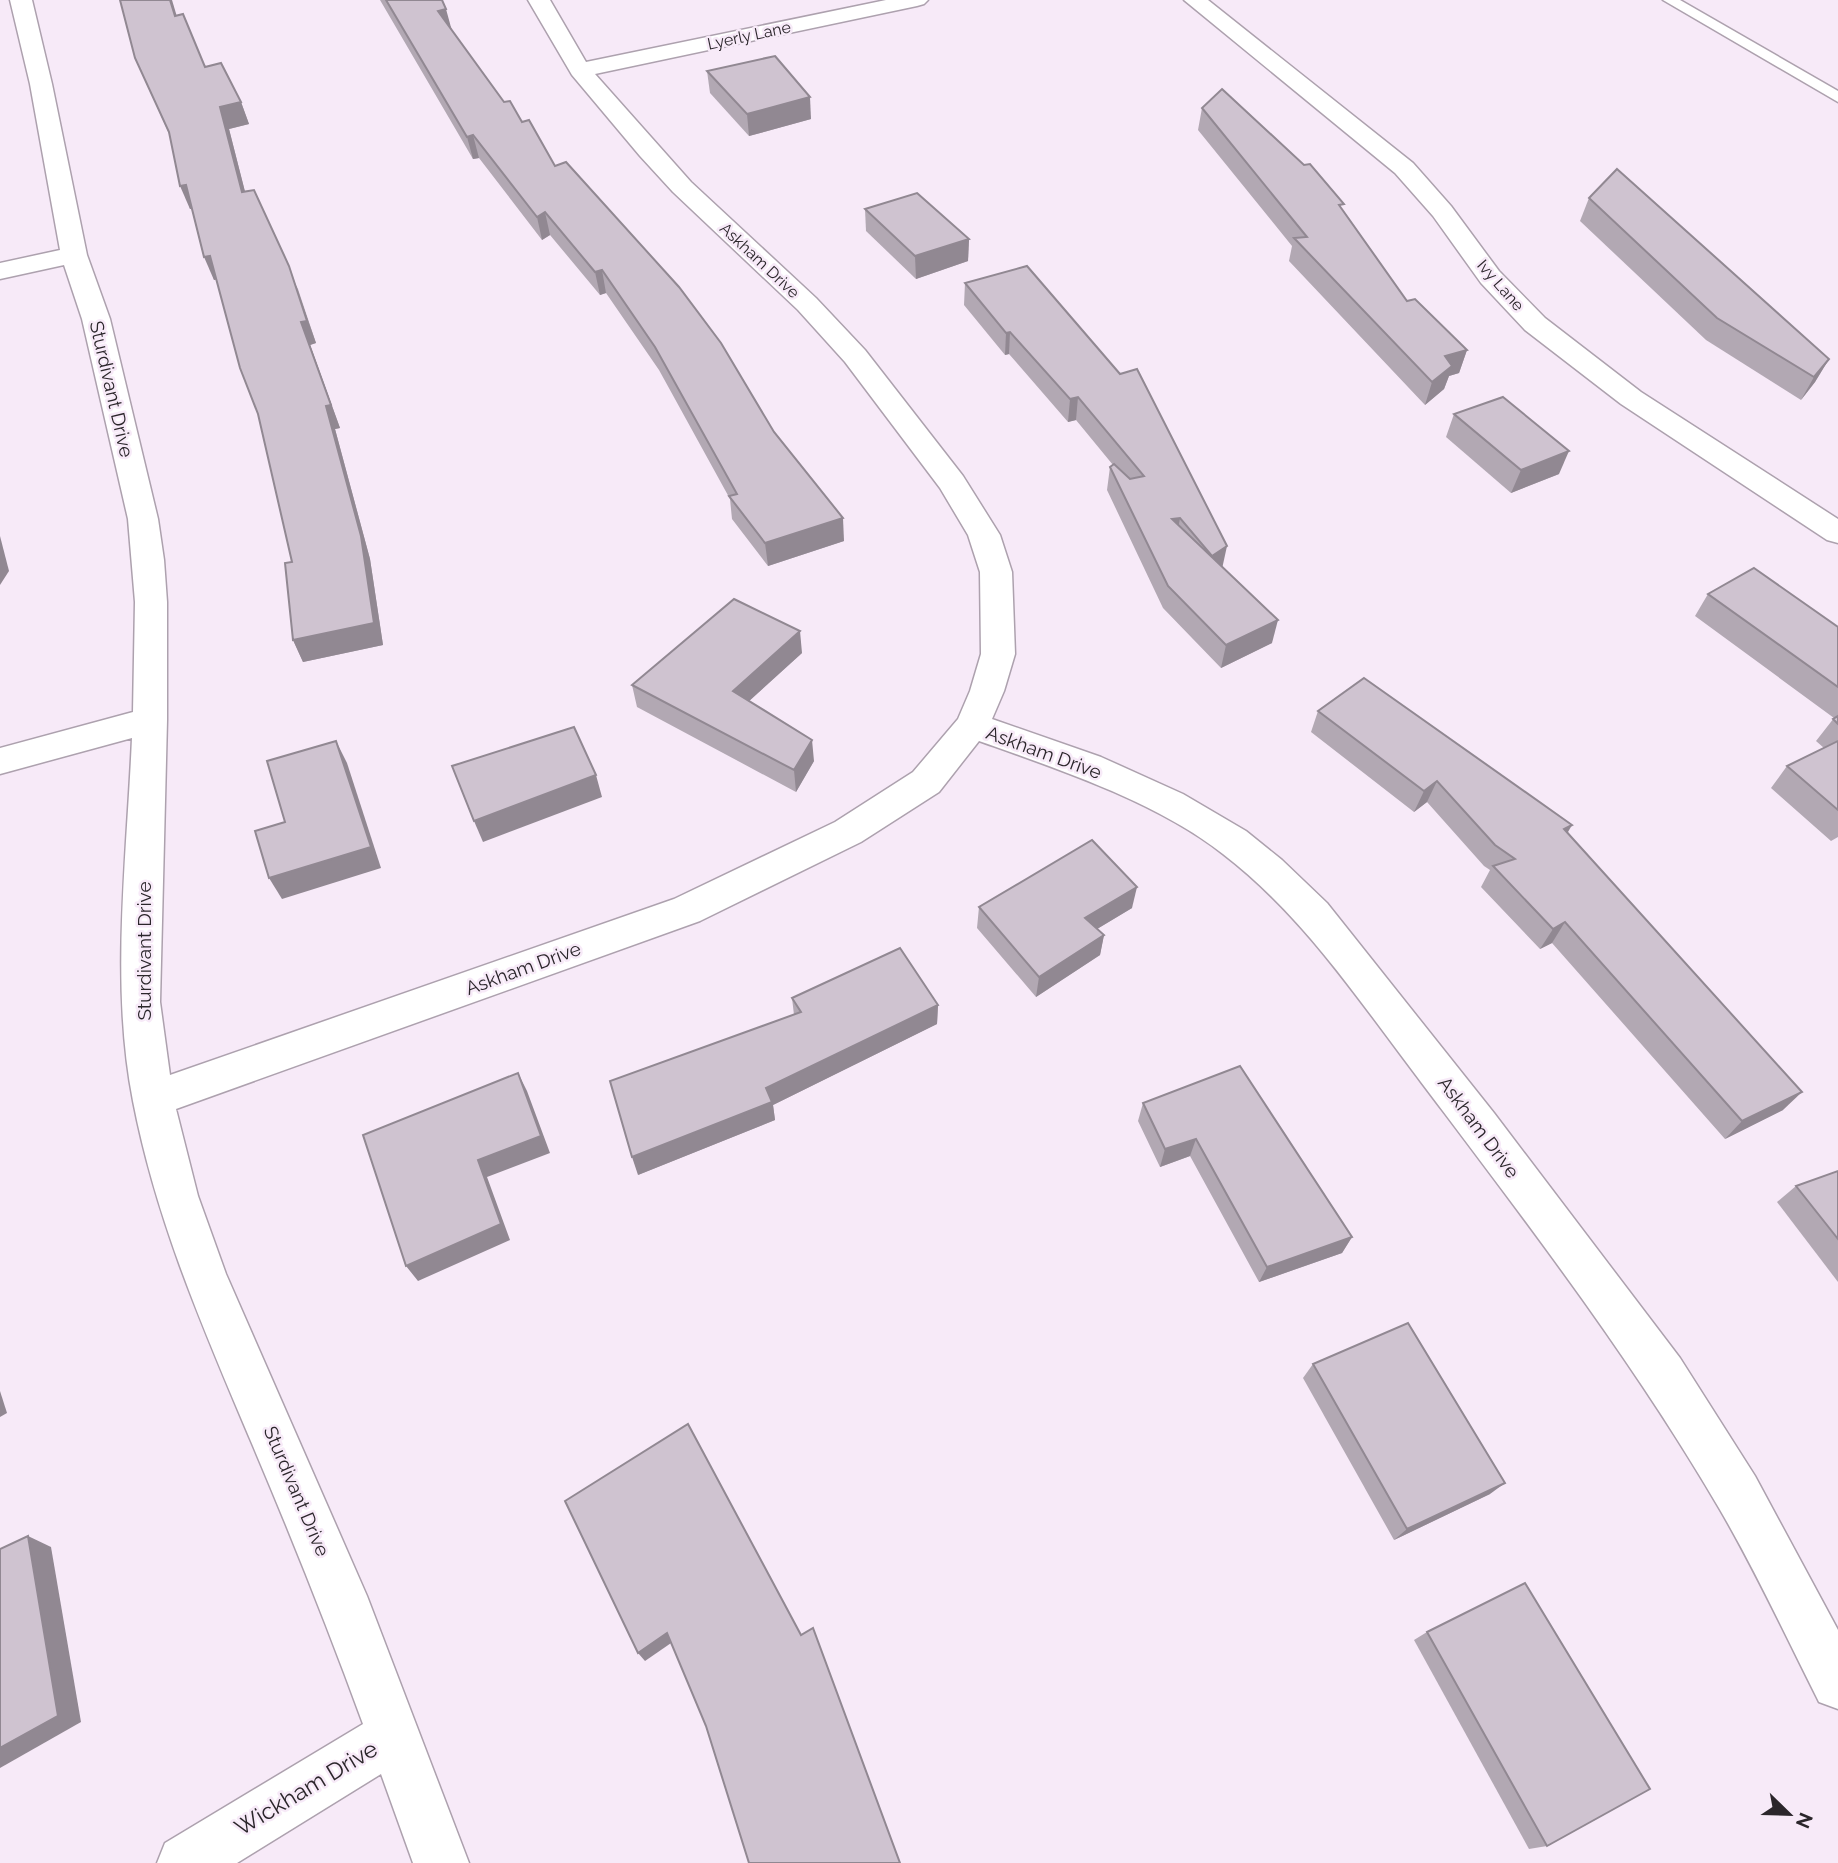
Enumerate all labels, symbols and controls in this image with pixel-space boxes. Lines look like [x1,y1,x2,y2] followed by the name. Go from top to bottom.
[706,17,792,54] street label: Lyerly Lane
[716,219,803,302] street label: Askham Drive
[1473,256,1528,315] street label: Ivy Lane
[86,319,138,459] street label: Sturdivant Drive
[983,721,1105,783] street label: Askham Drive
[133,881,155,1021] street label: Sturdivant Drive
[462,937,584,999] street label: Askham Drive
[1434,1072,1524,1182] street label: Askham Drive
[260,1423,334,1559] street label: Sturdivant Drive
[229,1734,382,1841] street label: Wickham Drive
[1754,1779,1824,1849] north arrow
[1792,1810,1818,1832] text: N

